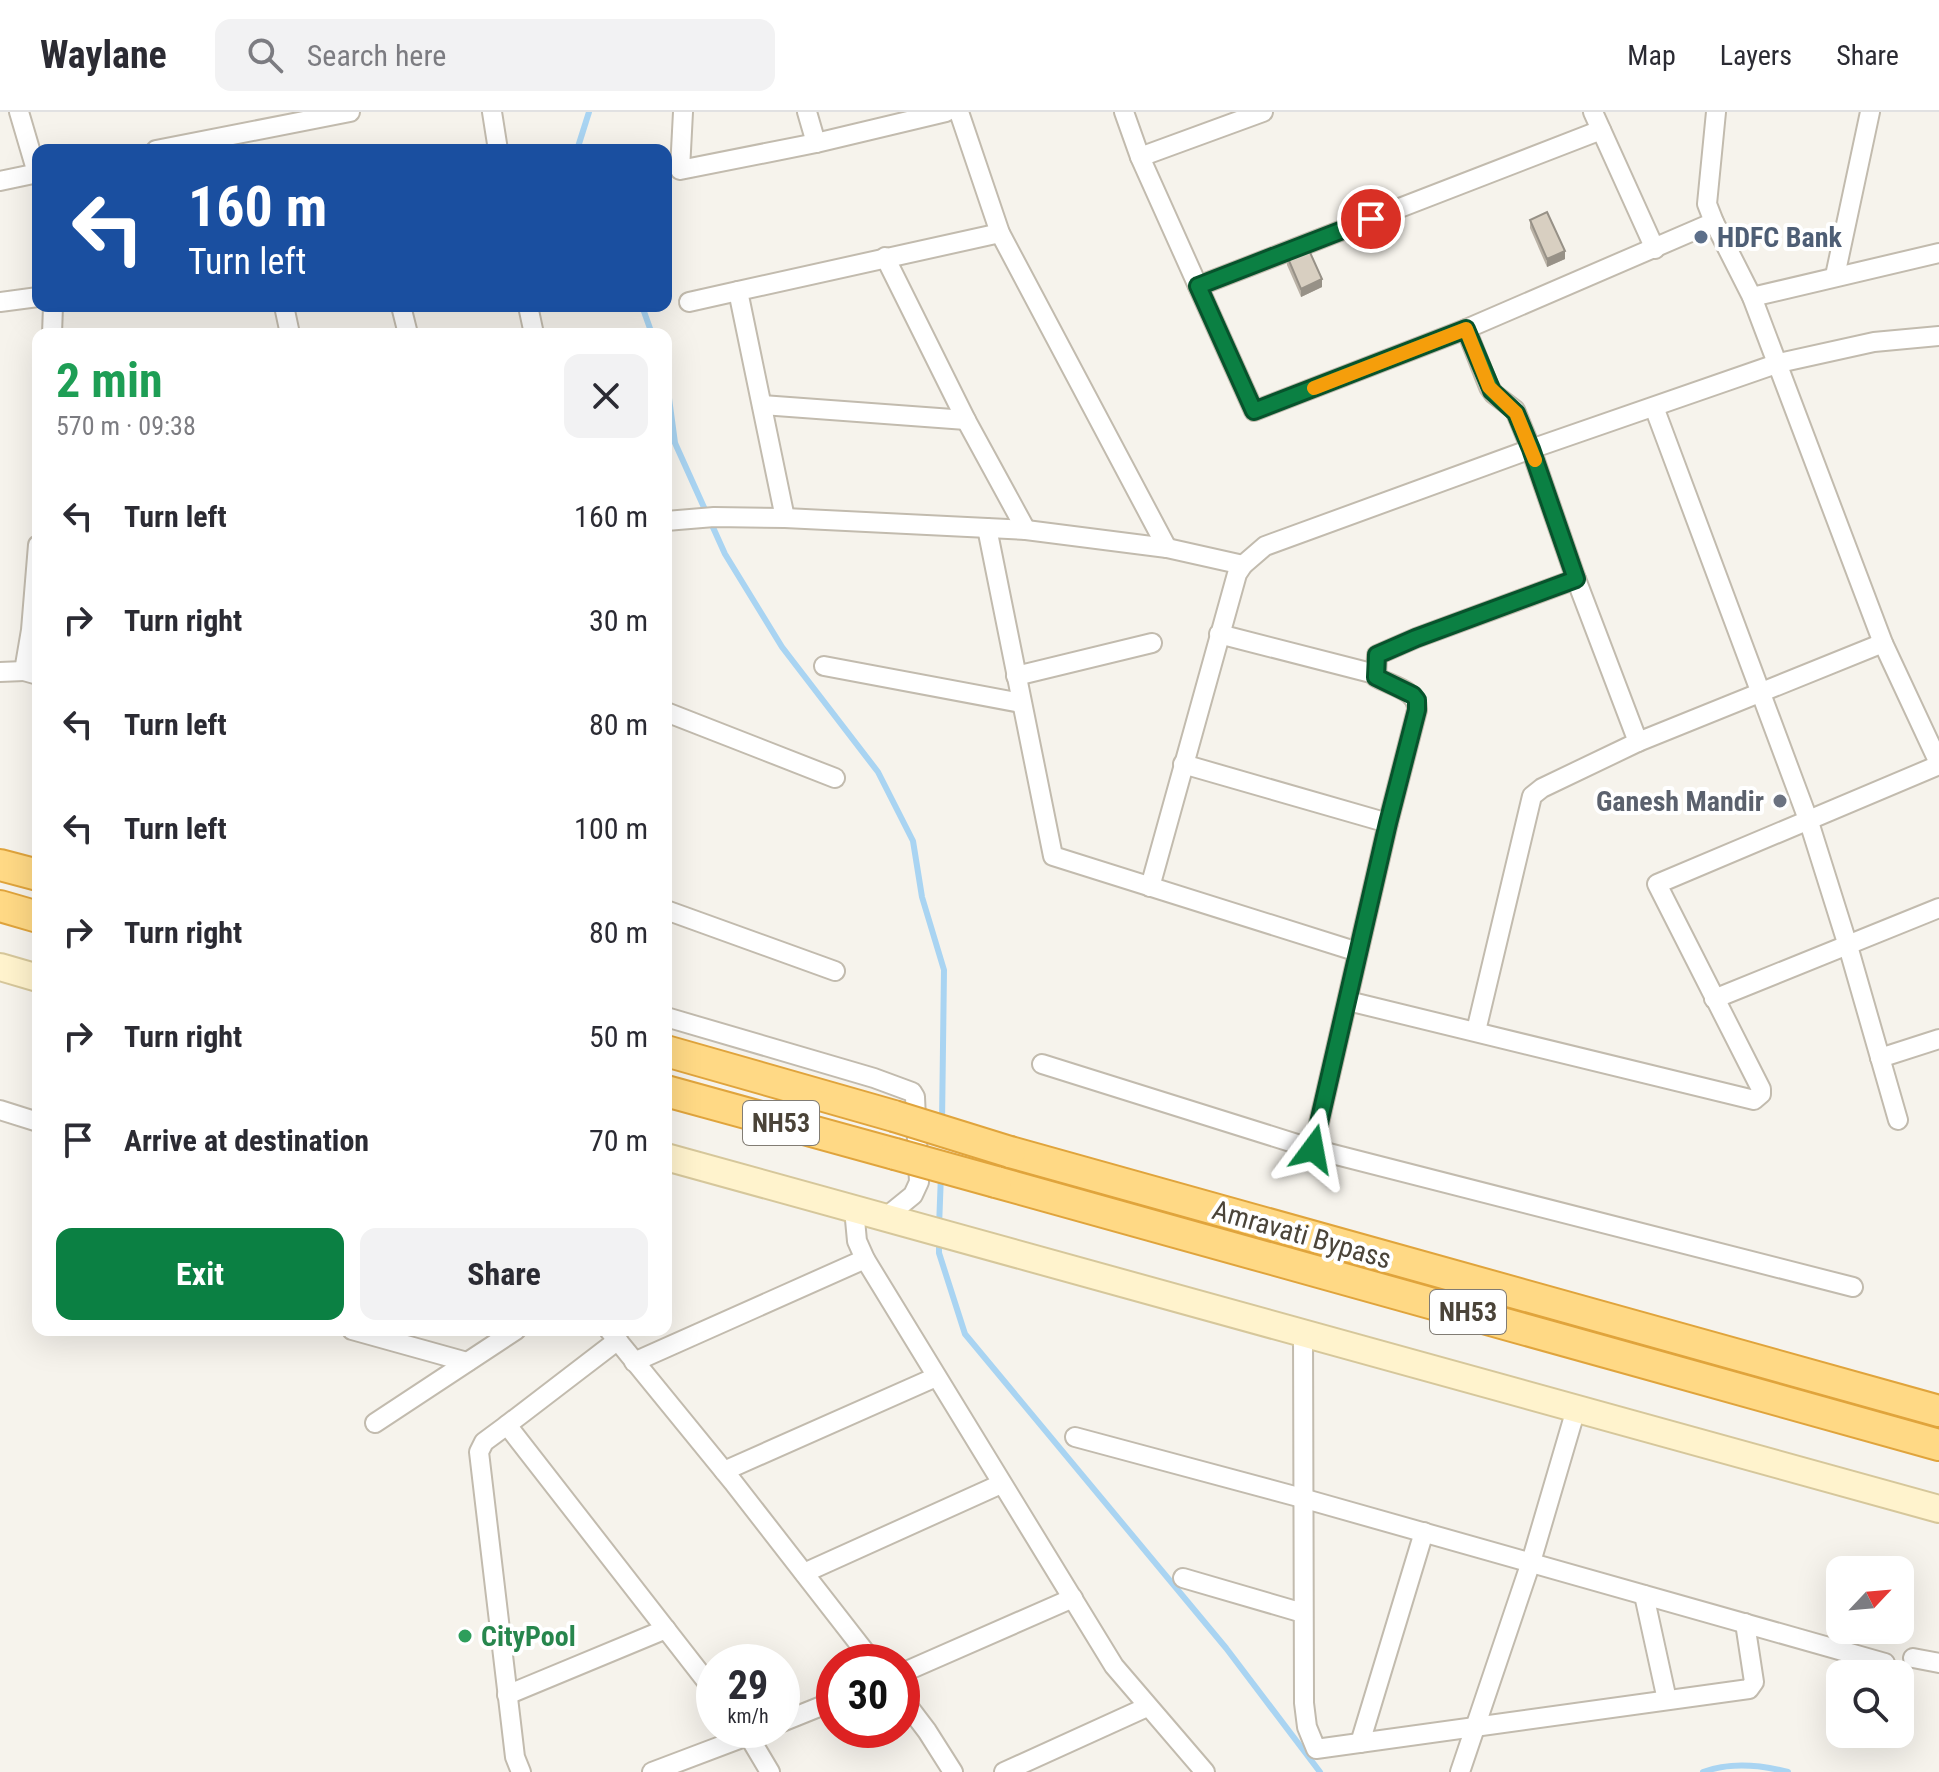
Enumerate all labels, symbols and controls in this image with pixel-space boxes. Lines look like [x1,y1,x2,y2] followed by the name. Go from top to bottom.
[215,19,775,91] search box
[40,33,167,77] text: Waylane
[243,33,287,77] icon: search
[307,38,446,73] text: Search here
[1627,39,1676,72] text: Map
[1720,39,1792,72] text: Layers
[1836,39,1899,72] text: Share
[188,174,327,240] text: 160 m
[56,176,160,280] icon: left
[1337,185,1405,253] pin
[1349,197,1393,241] icon: arrive
[1717,221,1842,254] place label: HDFC Bank
[1692,228,1710,246] marker: HDFC Bank
[188,241,306,283] text: Turn left
[56,352,163,409] text: 2 min
[564,354,648,438] button: close
[56,411,196,441] text: 570 m · 09:38
[56,494,100,538] icon: left
[124,499,227,534] text: Turn left
[574,499,648,534] text: 160 m
[56,598,100,642] icon: right
[124,603,242,638] text: Turn right
[589,603,648,638] text: 30 m
[56,702,100,746] icon: left
[124,707,227,742] text: Turn left
[589,707,648,742] text: 80 m
[1596,785,1764,818] place label: Ganesh Mandir
[1771,792,1789,810] marker: Ganesh Mandir
[56,806,100,850] icon: left
[124,811,227,846] text: Turn left
[574,811,648,846] text: 100 m
[56,910,100,954] icon: right
[124,915,242,950] text: Turn right
[589,915,648,950] text: 80 m
[56,1014,100,1058] icon: right
[124,1019,242,1054] text: Turn right
[589,1019,648,1054] text: 50 m
[743,1101,819,1145] road number: NH53
[1271,1107,1355,1191] position arrow
[56,1118,100,1162] icon: arrive
[124,1123,369,1158] text: Arrive at destination
[589,1123,648,1158] text: 70 m
[1209,1193,1395,1276] street label: Amravati Bypass
[56,1228,344,1320] button: Exit
[360,1228,648,1320] button: Share
[1430,1290,1506,1334] road number: NH53
[1826,1556,1914,1644] north arrow
[1826,1556,1914,1748] map controls
[481,1620,576,1653] place label: CityPool
[456,1627,474,1645] marker: CityPool
[816,1644,920,1748] speed limit sign: 30
[1826,1660,1914,1748] button: search
[728,1662,768,1709] text: 29
[727,1704,769,1728] text: km/h

